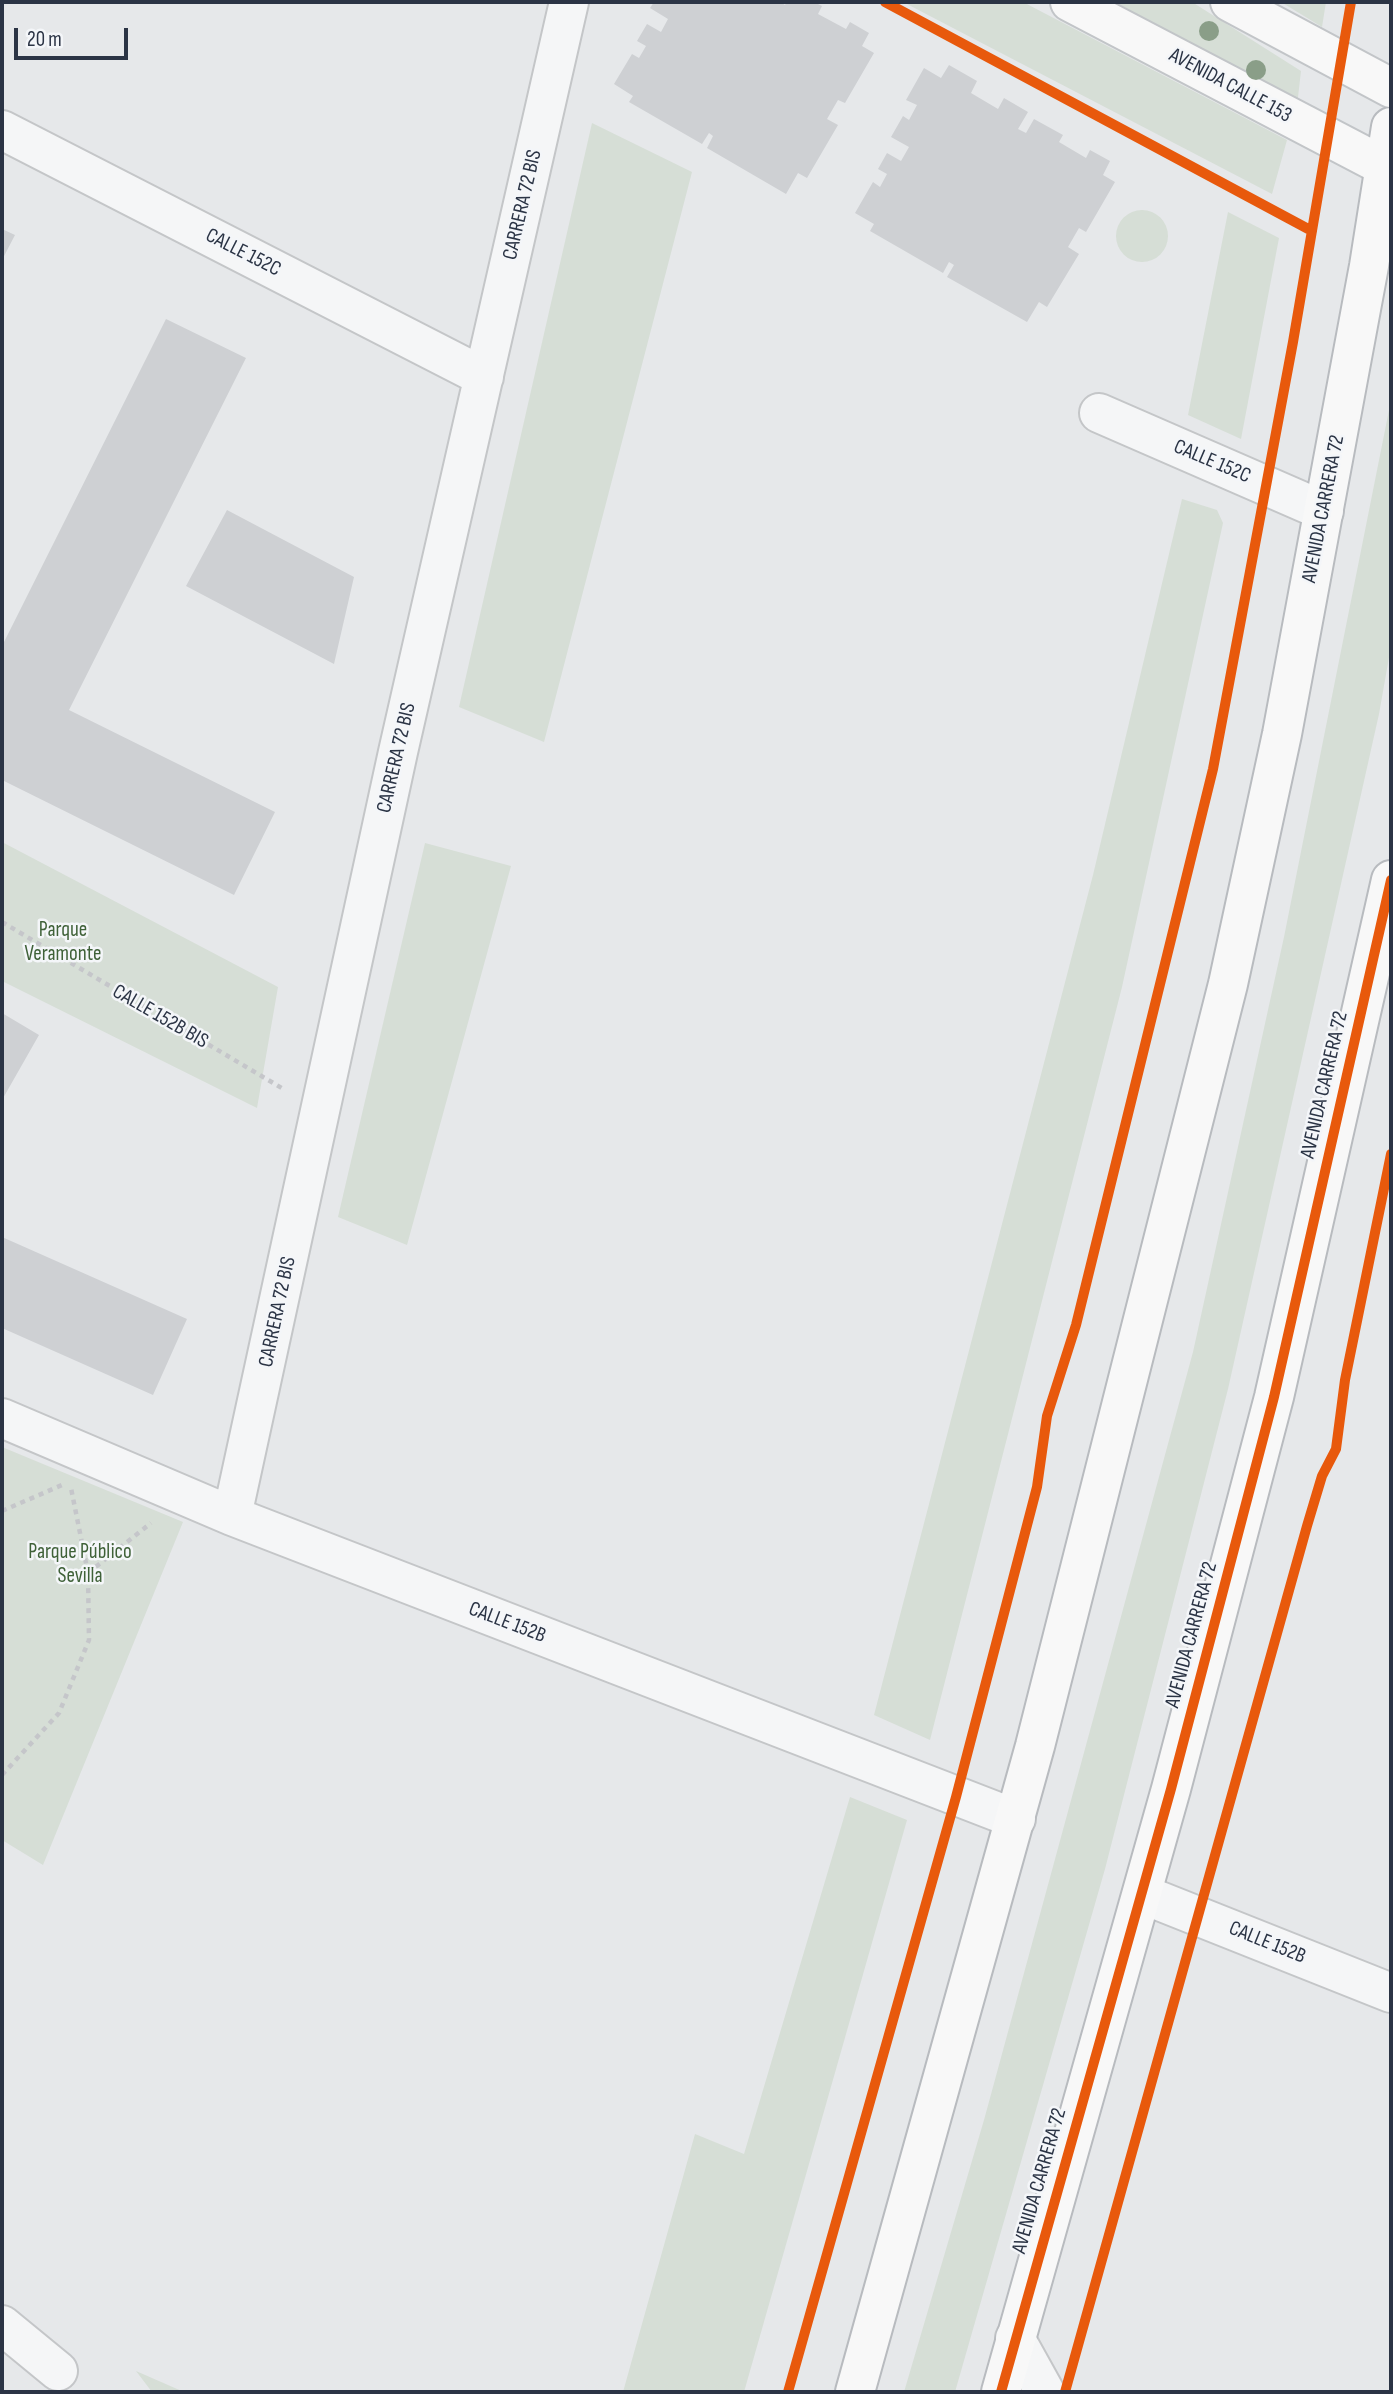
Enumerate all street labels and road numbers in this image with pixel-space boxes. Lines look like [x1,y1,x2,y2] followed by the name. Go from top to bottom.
[1164,43,1296,129] street label: AVENIDA CALLE 153
[498,148,548,262] street label: CARRERA 72 BIS
[201,223,285,283] street label: CALLE 152C
[1297,433,1351,585] street label: AVENIDA CARRERA 72
[1170,435,1254,489] street label: CALLE 152C
[372,701,422,815] street label: CARRERA 72 BIS
[108,979,212,1055] street label: CALLE 152B BIS
[1296,1009,1354,1161] street label: AVENIDA CARRERA 72
[254,1255,302,1369] street label: CARRERA 72 BIS
[1160,1559,1224,1711] street label: AVENIDA CARRERA 72
[465,1597,549,1649] street label: CALLE 152B
[1225,1916,1309,1970] street label: CALLE 152B
[1007,2105,1073,2257] street label: AVENIDA CARRERA 72

